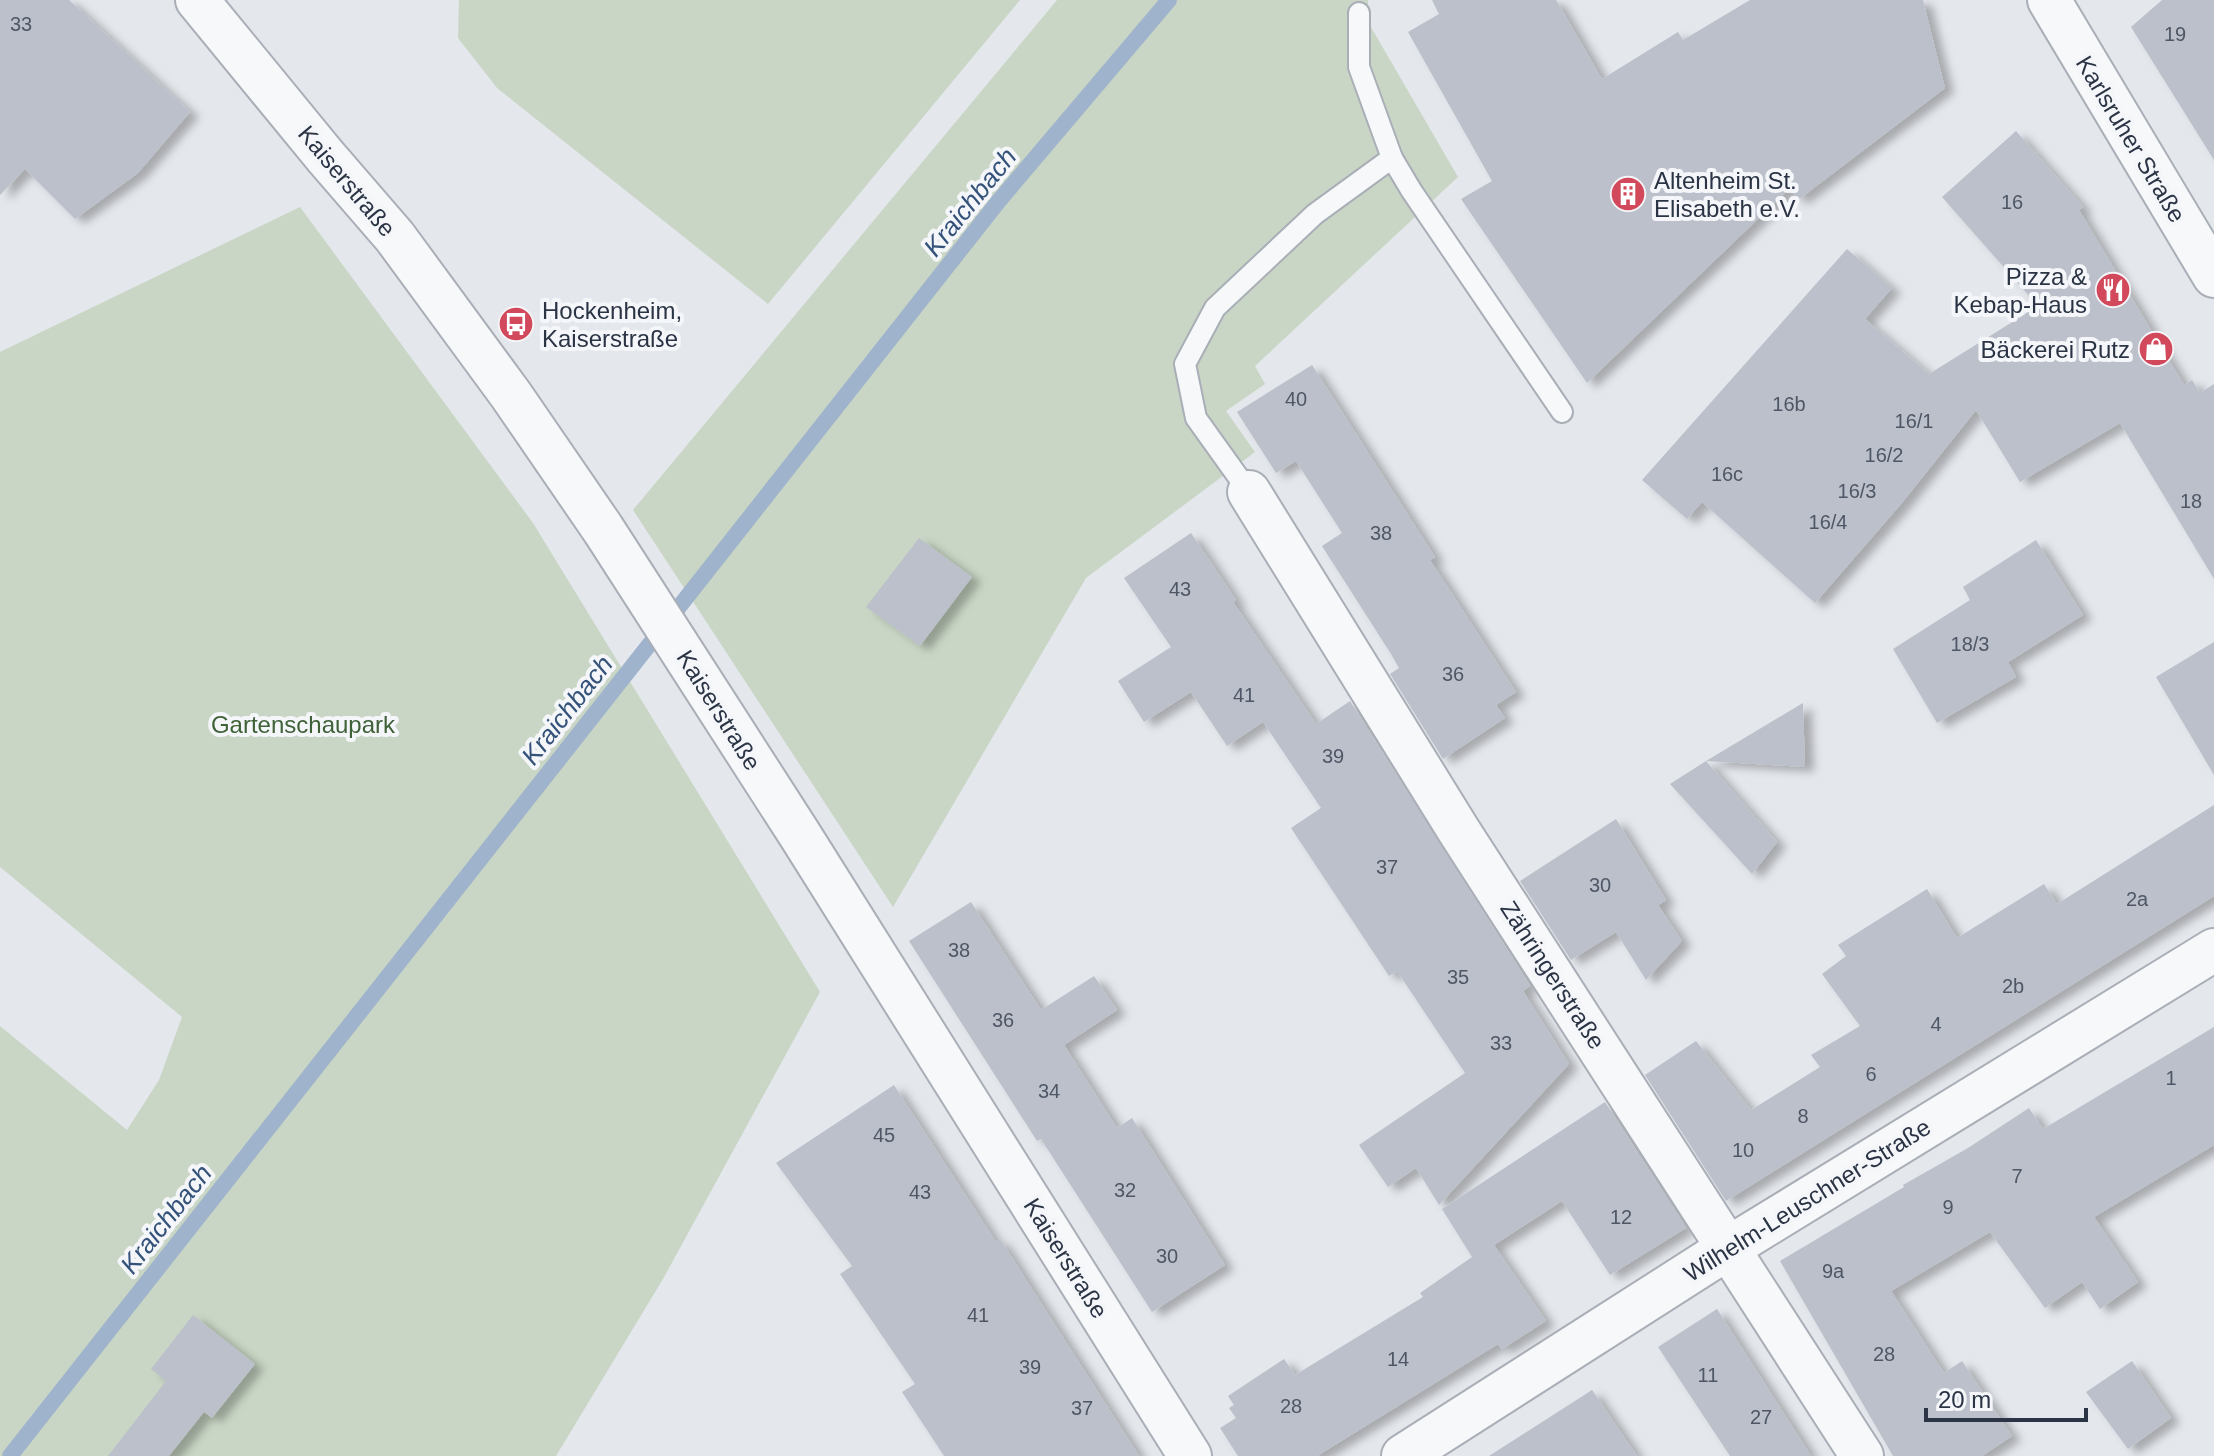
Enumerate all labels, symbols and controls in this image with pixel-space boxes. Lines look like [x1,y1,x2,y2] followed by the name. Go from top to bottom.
[10,13,32,35] house number: 33
[2164,23,2186,45] house number: 19
[2071,51,2191,227] street label: Karlsruher Straße
[293,120,401,242] street label: Kaiserstraße
[917,142,1023,262] water label: Kraichbach
[1654,167,1800,222] place label: Altenheim St. Elisabeth e.V.
[1609,175,1647,213] building icon: Altenheim St. Elisabeth e.V.
[2001,191,2023,213] house number: 16
[1954,263,2087,318] place label: Pizza & Kebap-Haus
[2094,271,2132,309] restaurant icon: Pizza & Kebap-Haus
[542,297,682,352] place label: Hockenheim, Kaiserstraße
[497,305,535,343] bus stop icon: Hockenheim, Kaiserstraße
[2137,330,2175,368] shop icon: Bäckerei Rutz
[1981,336,2130,363] place label: Bäckerei Rutz
[1285,388,1307,410] house number: 40
[1772,393,1806,415] house number: 16b
[1895,410,1933,432] house number: 16/1
[1865,444,1903,466] house number: 16/2
[1711,463,1743,485] house number: 16c
[1838,480,1876,502] house number: 16/3
[2180,490,2202,512] house number: 18
[1809,511,1847,533] house number: 16/4
[1370,522,1392,544] house number: 38
[1169,578,1191,600] house number: 43
[1951,633,1989,655] house number: 18/3
[672,645,766,775] street label: Kaiserstraße
[515,650,619,770] water label: Kraichbach
[1442,663,1464,685] house number: 36
[1233,684,1255,706] house number: 41
[211,711,396,738] park label: Gartenschaupark
[1322,745,1344,767] house number: 39
[1376,856,1398,878] house number: 37
[1589,874,1611,896] house number: 30
[2126,888,2149,910] house number: 2a
[1495,896,1611,1054] street label: Zähringerstraße
[948,939,970,961] house number: 38
[1447,966,1469,988] house number: 35
[2002,975,2024,997] house number: 2b
[992,1009,1014,1031] house number: 36
[1930,1013,1942,1035] house number: 4
[1490,1032,1512,1054] house number: 33
[1865,1063,1877,1085] house number: 6
[2165,1067,2177,1089] house number: 1
[1038,1080,1060,1102] house number: 34
[1797,1105,1809,1127] house number: 8
[1679,1113,1935,1287] street label: Wilhelm-Leuschner-Straße
[873,1124,895,1146] house number: 45
[1732,1139,1754,1161] house number: 10
[114,1159,218,1279] water label: Kraichbach
[2011,1165,2023,1187] house number: 7
[1114,1179,1136,1201] house number: 32
[909,1181,931,1203] house number: 43
[1019,1193,1113,1323] street label: Kaiserstraße
[1942,1196,1954,1218] house number: 9
[1610,1206,1632,1228] house number: 12
[1156,1245,1178,1267] house number: 30
[1822,1260,1845,1282] house number: 9a
[967,1304,989,1326] house number: 41
[1873,1343,1895,1365] house number: 28
[1387,1348,1409,1370] house number: 14
[1019,1356,1041,1378] house number: 39
[1698,1364,1718,1386] house number: 11
[1926,1372,2086,1422] scale bar
[1938,1386,1991,1413] text: 20 m
[1280,1395,1302,1417] house number: 28
[1071,1397,1093,1419] house number: 37
[1750,1406,1772,1428] house number: 27

